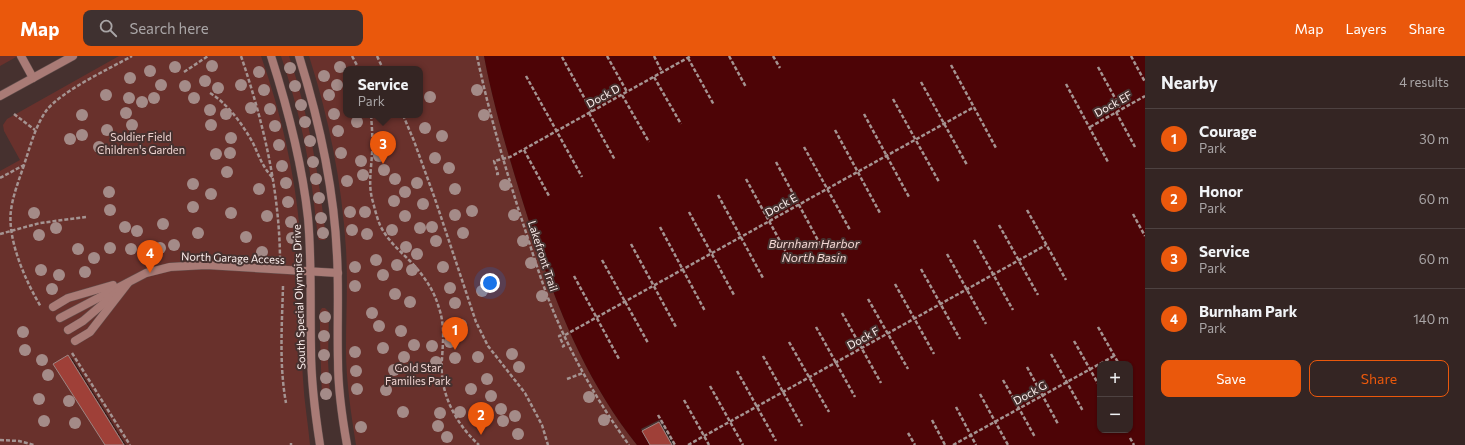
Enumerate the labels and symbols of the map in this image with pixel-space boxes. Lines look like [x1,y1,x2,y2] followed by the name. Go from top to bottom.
[584,81,622,110] street label: Dock D
[1092,88,1134,119] street label: Dock EF
[97,130,185,156] park label: Soldier Field Children's Garden
[370,131,396,164] pin: 3
[762,190,799,219] street label: Dock E
[526,219,561,293] street label: Lakefront Trail
[289,224,308,370] street label: South Special Olympics Drive
[768,236,861,264] water label: Burnham Harbor North Basin
[137,240,163,273] pin: 4
[181,249,285,266] street label: North Garage Access
[480,273,500,293] your location
[442,317,468,350] pin: 1
[845,324,881,352] street label: Dock F
[385,361,451,387] park label: Gold Star Families Park
[1011,378,1049,407] street label: Dock G
[468,402,494,435] pin: 2

